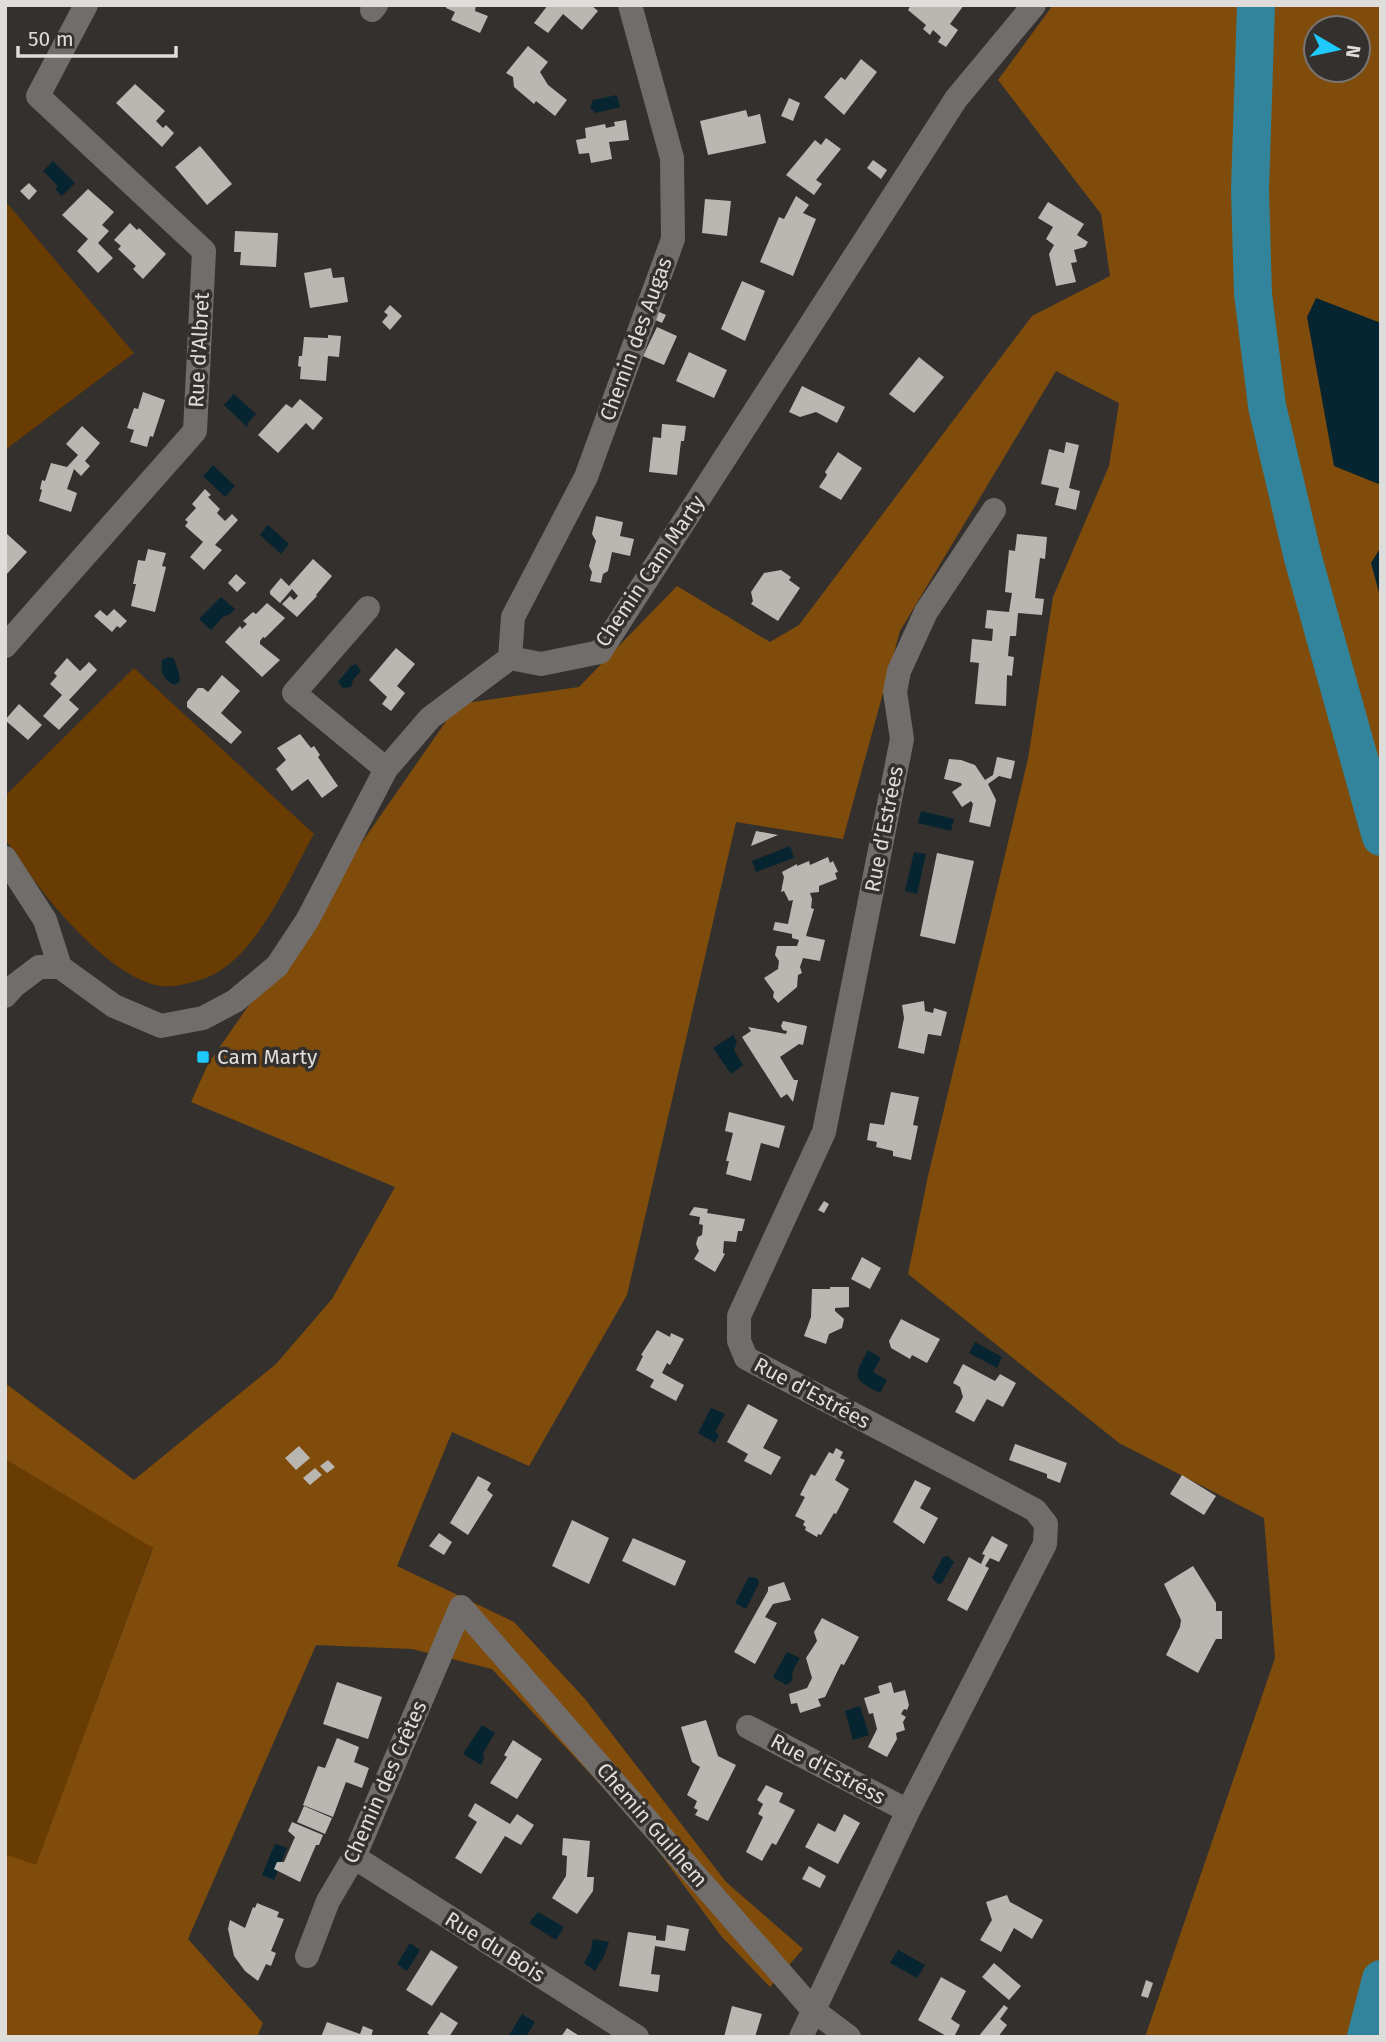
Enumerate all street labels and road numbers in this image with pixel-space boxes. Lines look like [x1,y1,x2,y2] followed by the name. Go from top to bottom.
[594,253,678,424] street label: Chemin des Augas
[183,291,215,408] street label: Rue d'Albret
[590,490,711,652] street label: Chemin Cam Marty
[859,764,909,894] street label: Rue d’Estrées
[749,1351,875,1435] street label: Rue d’Estrées
[337,1696,433,1867] street label: Chemin des Crêtes
[766,1728,890,1810] street label: Rue d'Estréss
[591,1757,713,1893] street label: Chemin Guilhem
[440,1906,550,1988] street label: Rue du Bois

